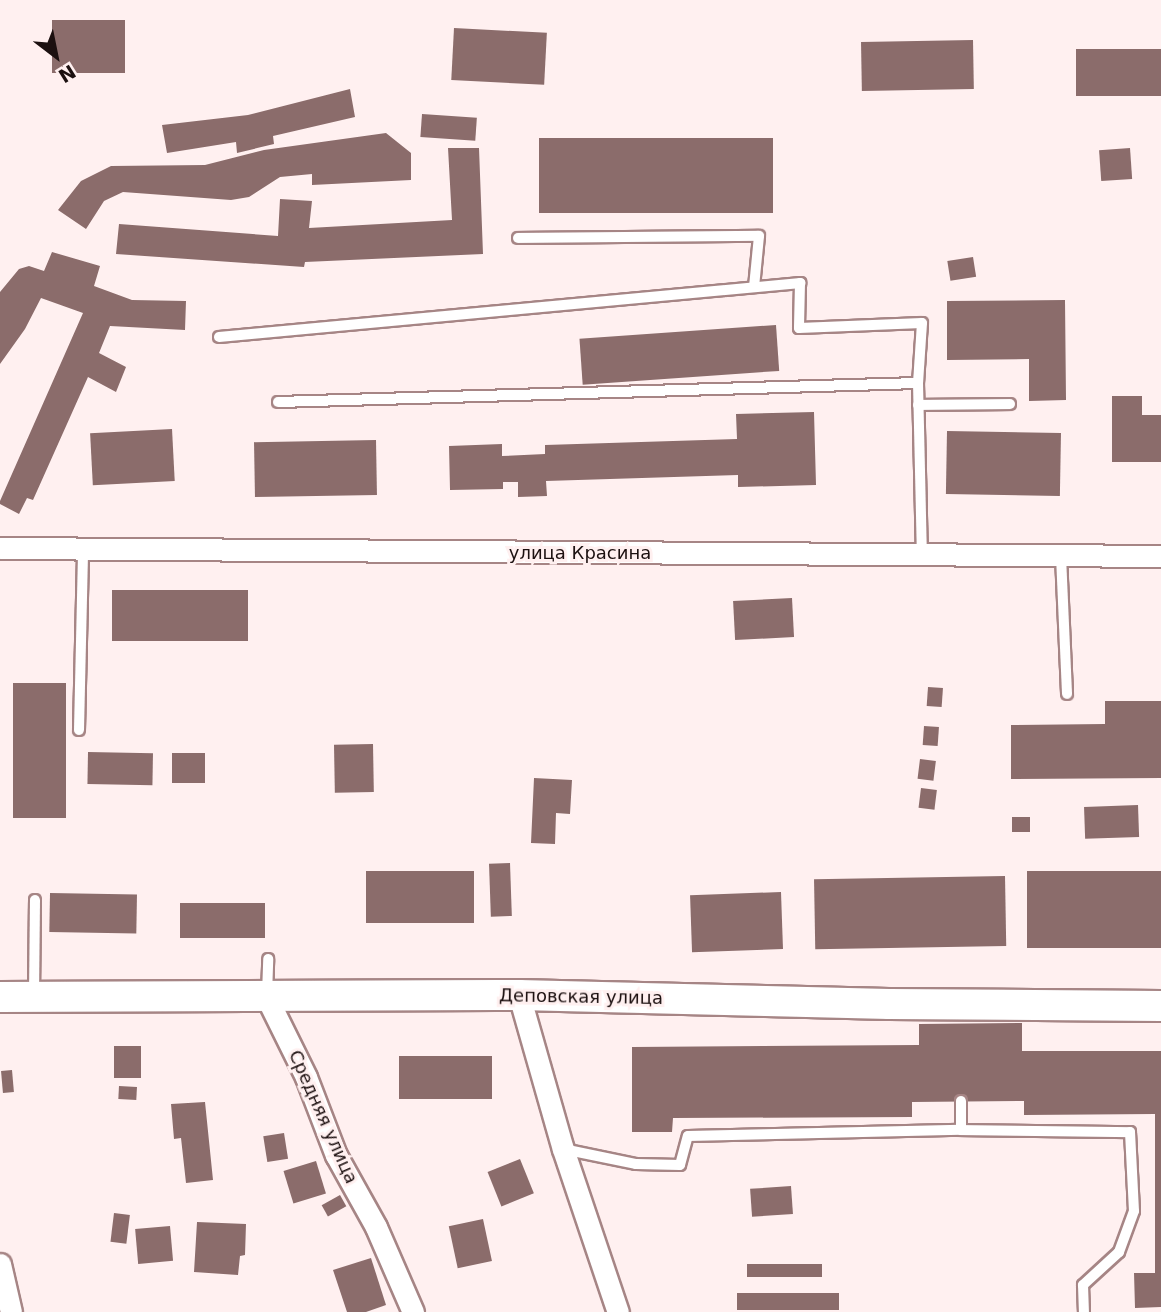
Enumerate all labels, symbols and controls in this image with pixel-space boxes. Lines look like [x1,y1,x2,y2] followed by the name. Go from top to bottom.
[21,21,91,91] north arrow
[55,60,80,87] text: N
[509,542,651,564] street label: улица Красина
[499,985,663,1009] street label: Деповская улица
[284,1047,362,1187] street label: Средняя улица

